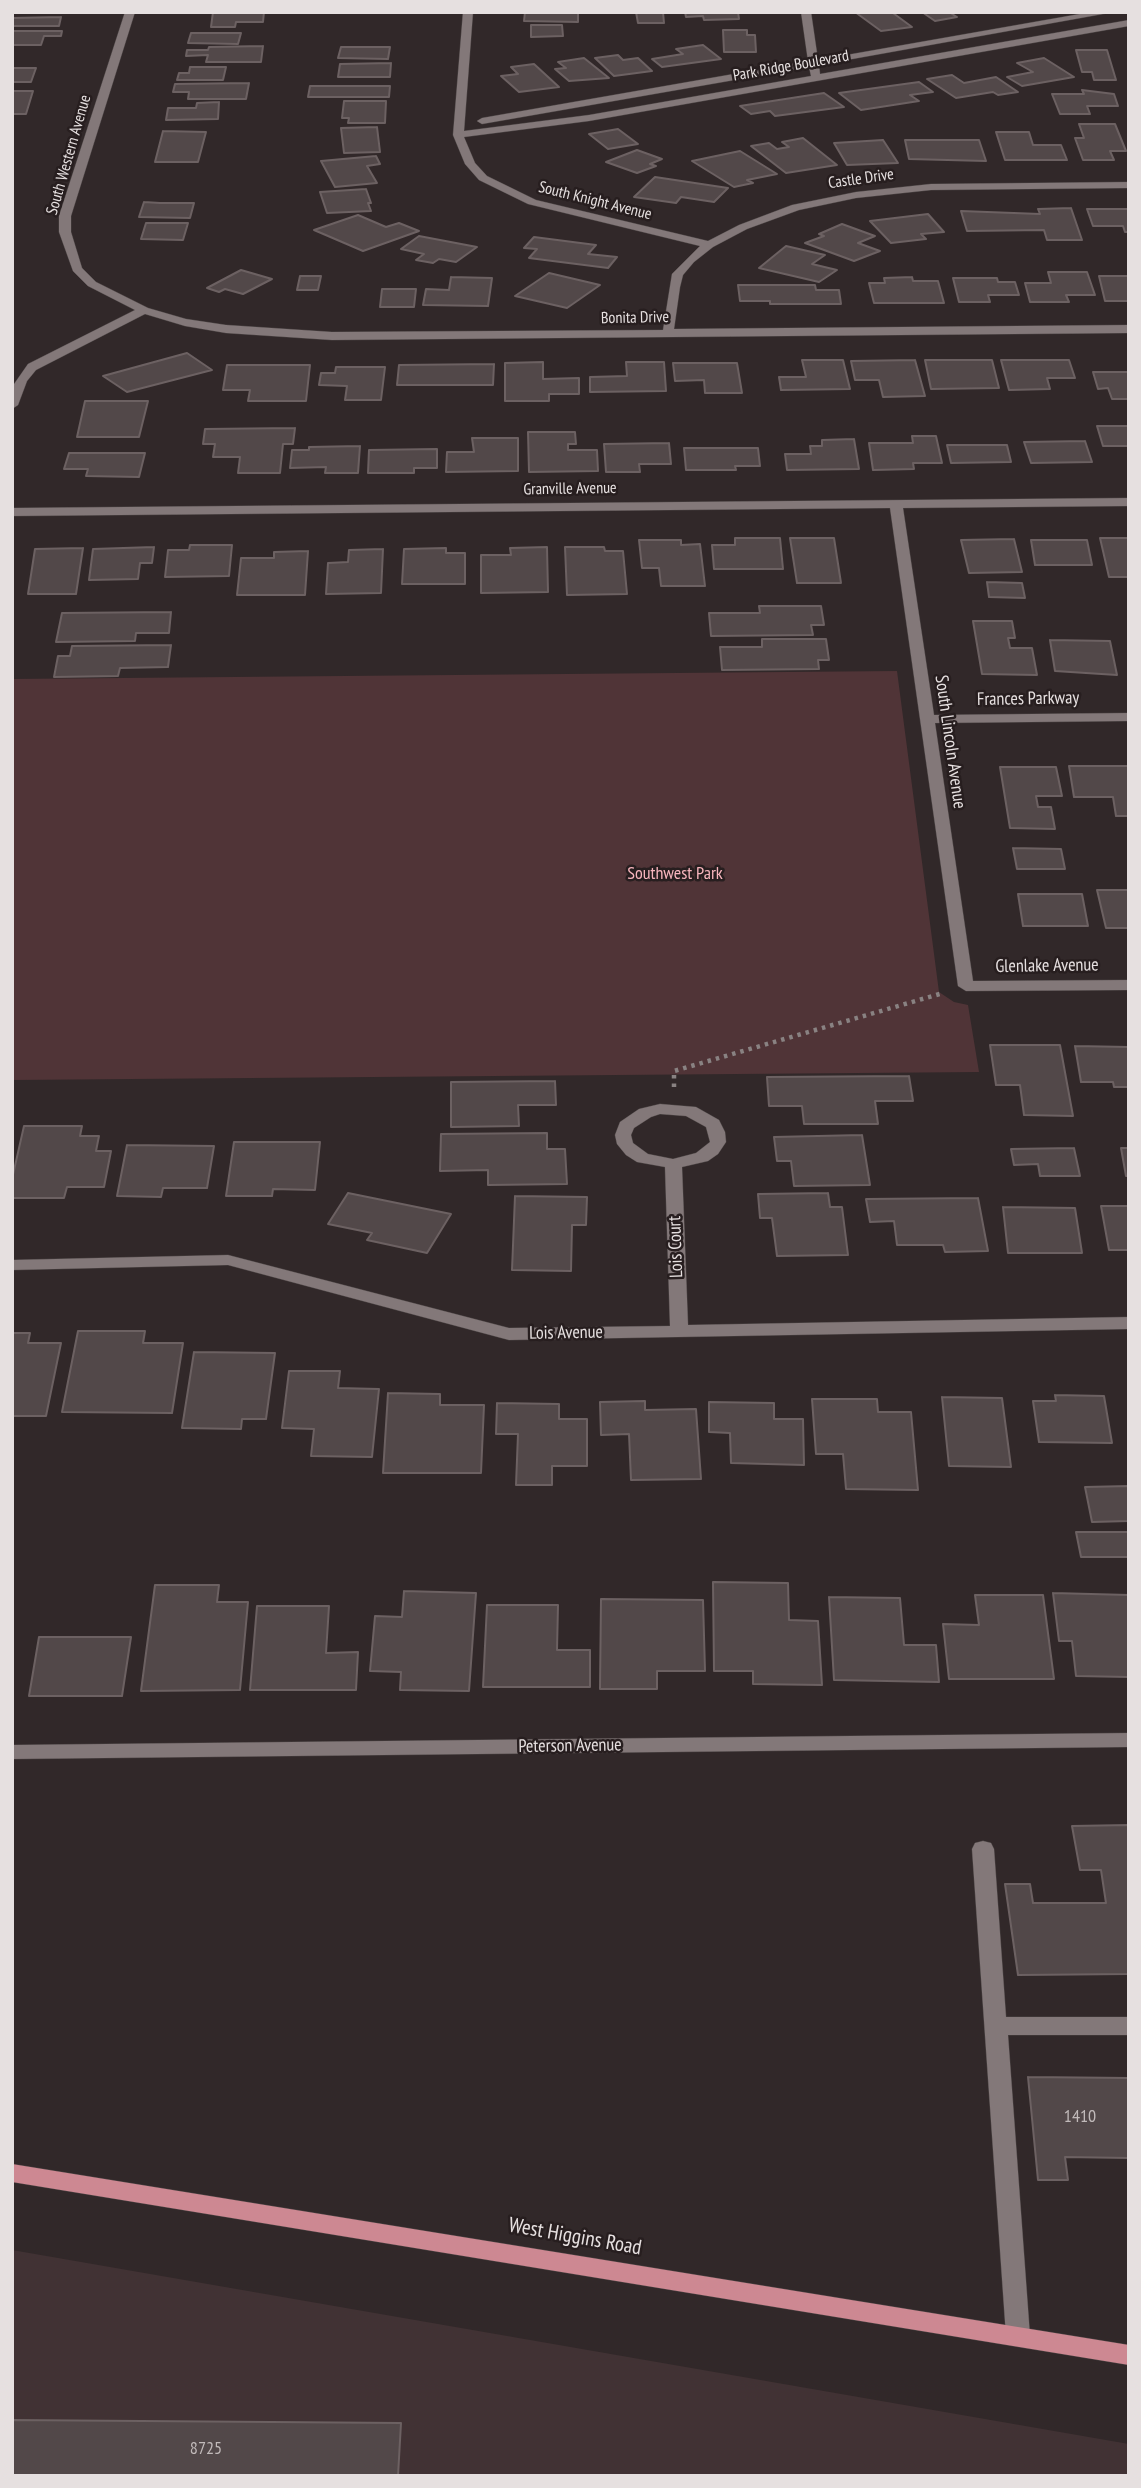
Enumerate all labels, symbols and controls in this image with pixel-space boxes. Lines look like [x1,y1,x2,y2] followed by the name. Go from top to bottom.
[731,46,851,86] street label: Park Ridge Boulevard
[43,93,95,217] street label: South Western Avenue
[827,165,895,193] street label: Castle Drive
[537,178,653,224] street label: South Knight Avenue
[601,308,669,328] street label: Bonita Drive
[523,479,617,499] street label: Granville Avenue
[930,674,970,810] street label: South Lincoln Avenue
[977,687,1079,711] street label: Frances Parkway
[627,863,723,885] park label: Southwest Park
[995,954,1099,978] street label: Glenlake Avenue
[664,1216,688,1278] street label: Lois Court
[529,1322,603,1344] street label: Lois Avenue
[518,1734,622,1758] street label: Peterson Avenue
[1064,2106,1096,2128] house number: 1410
[507,2213,643,2261] street label: West Higgins Road
[190,2438,222,2460] house number: 8725

